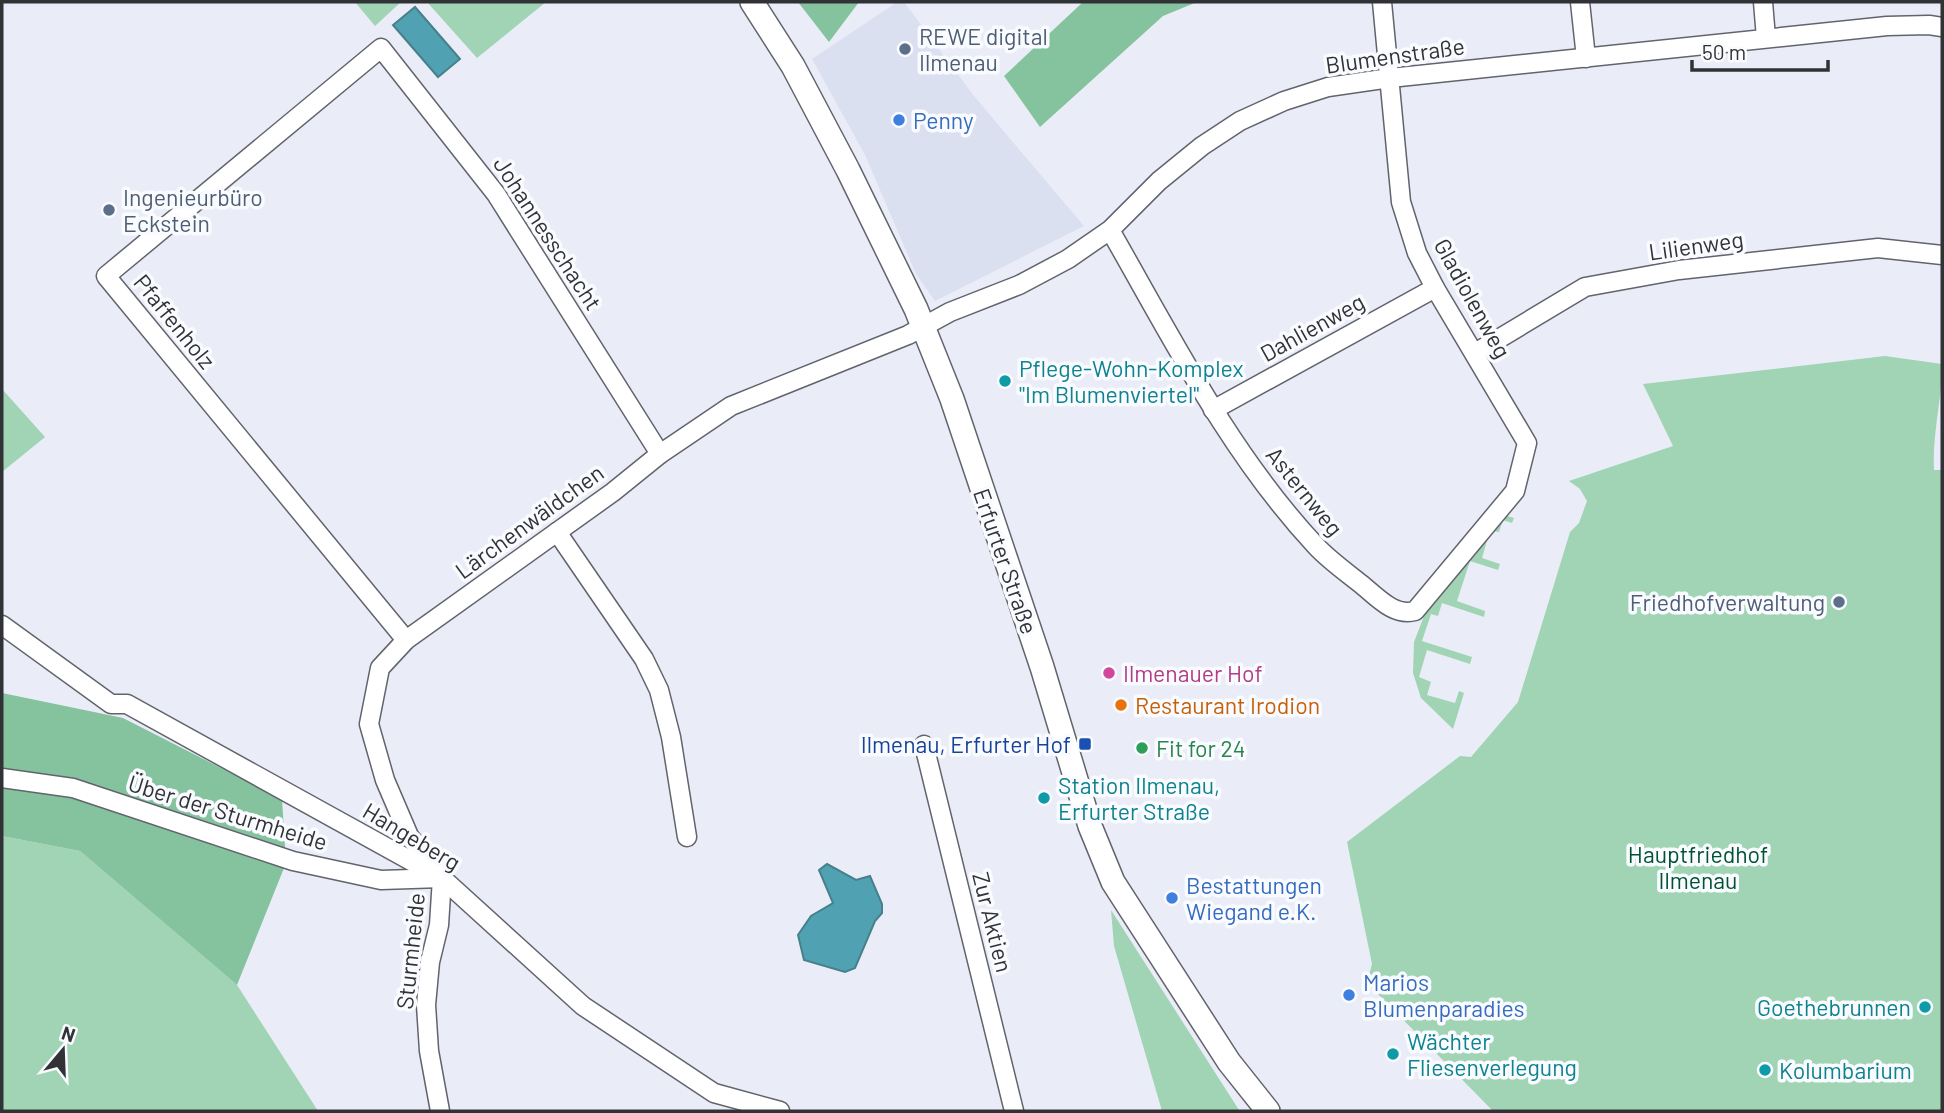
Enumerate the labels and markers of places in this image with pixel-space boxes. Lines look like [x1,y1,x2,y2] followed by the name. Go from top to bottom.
[919,22,1048,76] place label: REWE digital Ilmenau
[897,41,913,57] marker: REWE digital Ilmenau
[913,106,974,134] place label: Penny
[891,112,907,128] marker: Penny
[123,183,263,237] place label: Ingenieurbüro Eckstein
[101,202,117,218] marker: Ingenieurbüro Eckstein
[1019,354,1243,408] place label: Pflege-Wohn-Komplex "Im Blumenviertel"
[997,373,1013,389] marker: Pflege-Wohn-Komplex "Im Blumenviertel"
[1630,588,1825,616] place label: Friedhofverwaltung
[1831,594,1847,610] marker: Friedhofverwaltung
[1123,659,1263,687] place label: Ilmenauer Hof
[1101,665,1117,681] marker: Ilmenauer Hof
[1135,691,1320,719] place label: Restaurant Irodion
[1113,697,1129,713] marker: Restaurant Irodion
[861,730,1071,758] place label: Ilmenau, Erfurter Hof
[1156,734,1246,762] place label: Fit for 24
[1077,736,1093,752] marker: Ilmenau, Erfurter Hof
[1134,740,1150,756] marker: Fit for 24
[1058,771,1220,825] place label: Station Ilmenau, Erfurter Straße
[1036,790,1052,806] marker: Station Ilmenau, Erfurter Straße
[1186,871,1322,925] place label: Bestattungen Wiegand e.K.
[1164,890,1180,906] marker: Bestattungen Wiegand e.K.
[1363,968,1525,1022] place label: Marios Blumenparadies
[1341,987,1357,1003] marker: Marios Blumenparadies
[1757,993,1911,1021] place label: Goethebrunnen
[1917,999,1933,1015] marker: Goethebrunnen
[1407,1027,1577,1081] place label: Wächter Fliesenverlegung
[1385,1046,1401,1062] marker: Wächter Fliesenverlegung
[1779,1056,1912,1084] place label: Kolumbarium
[1757,1062,1773,1078] marker: Kolumbarium

